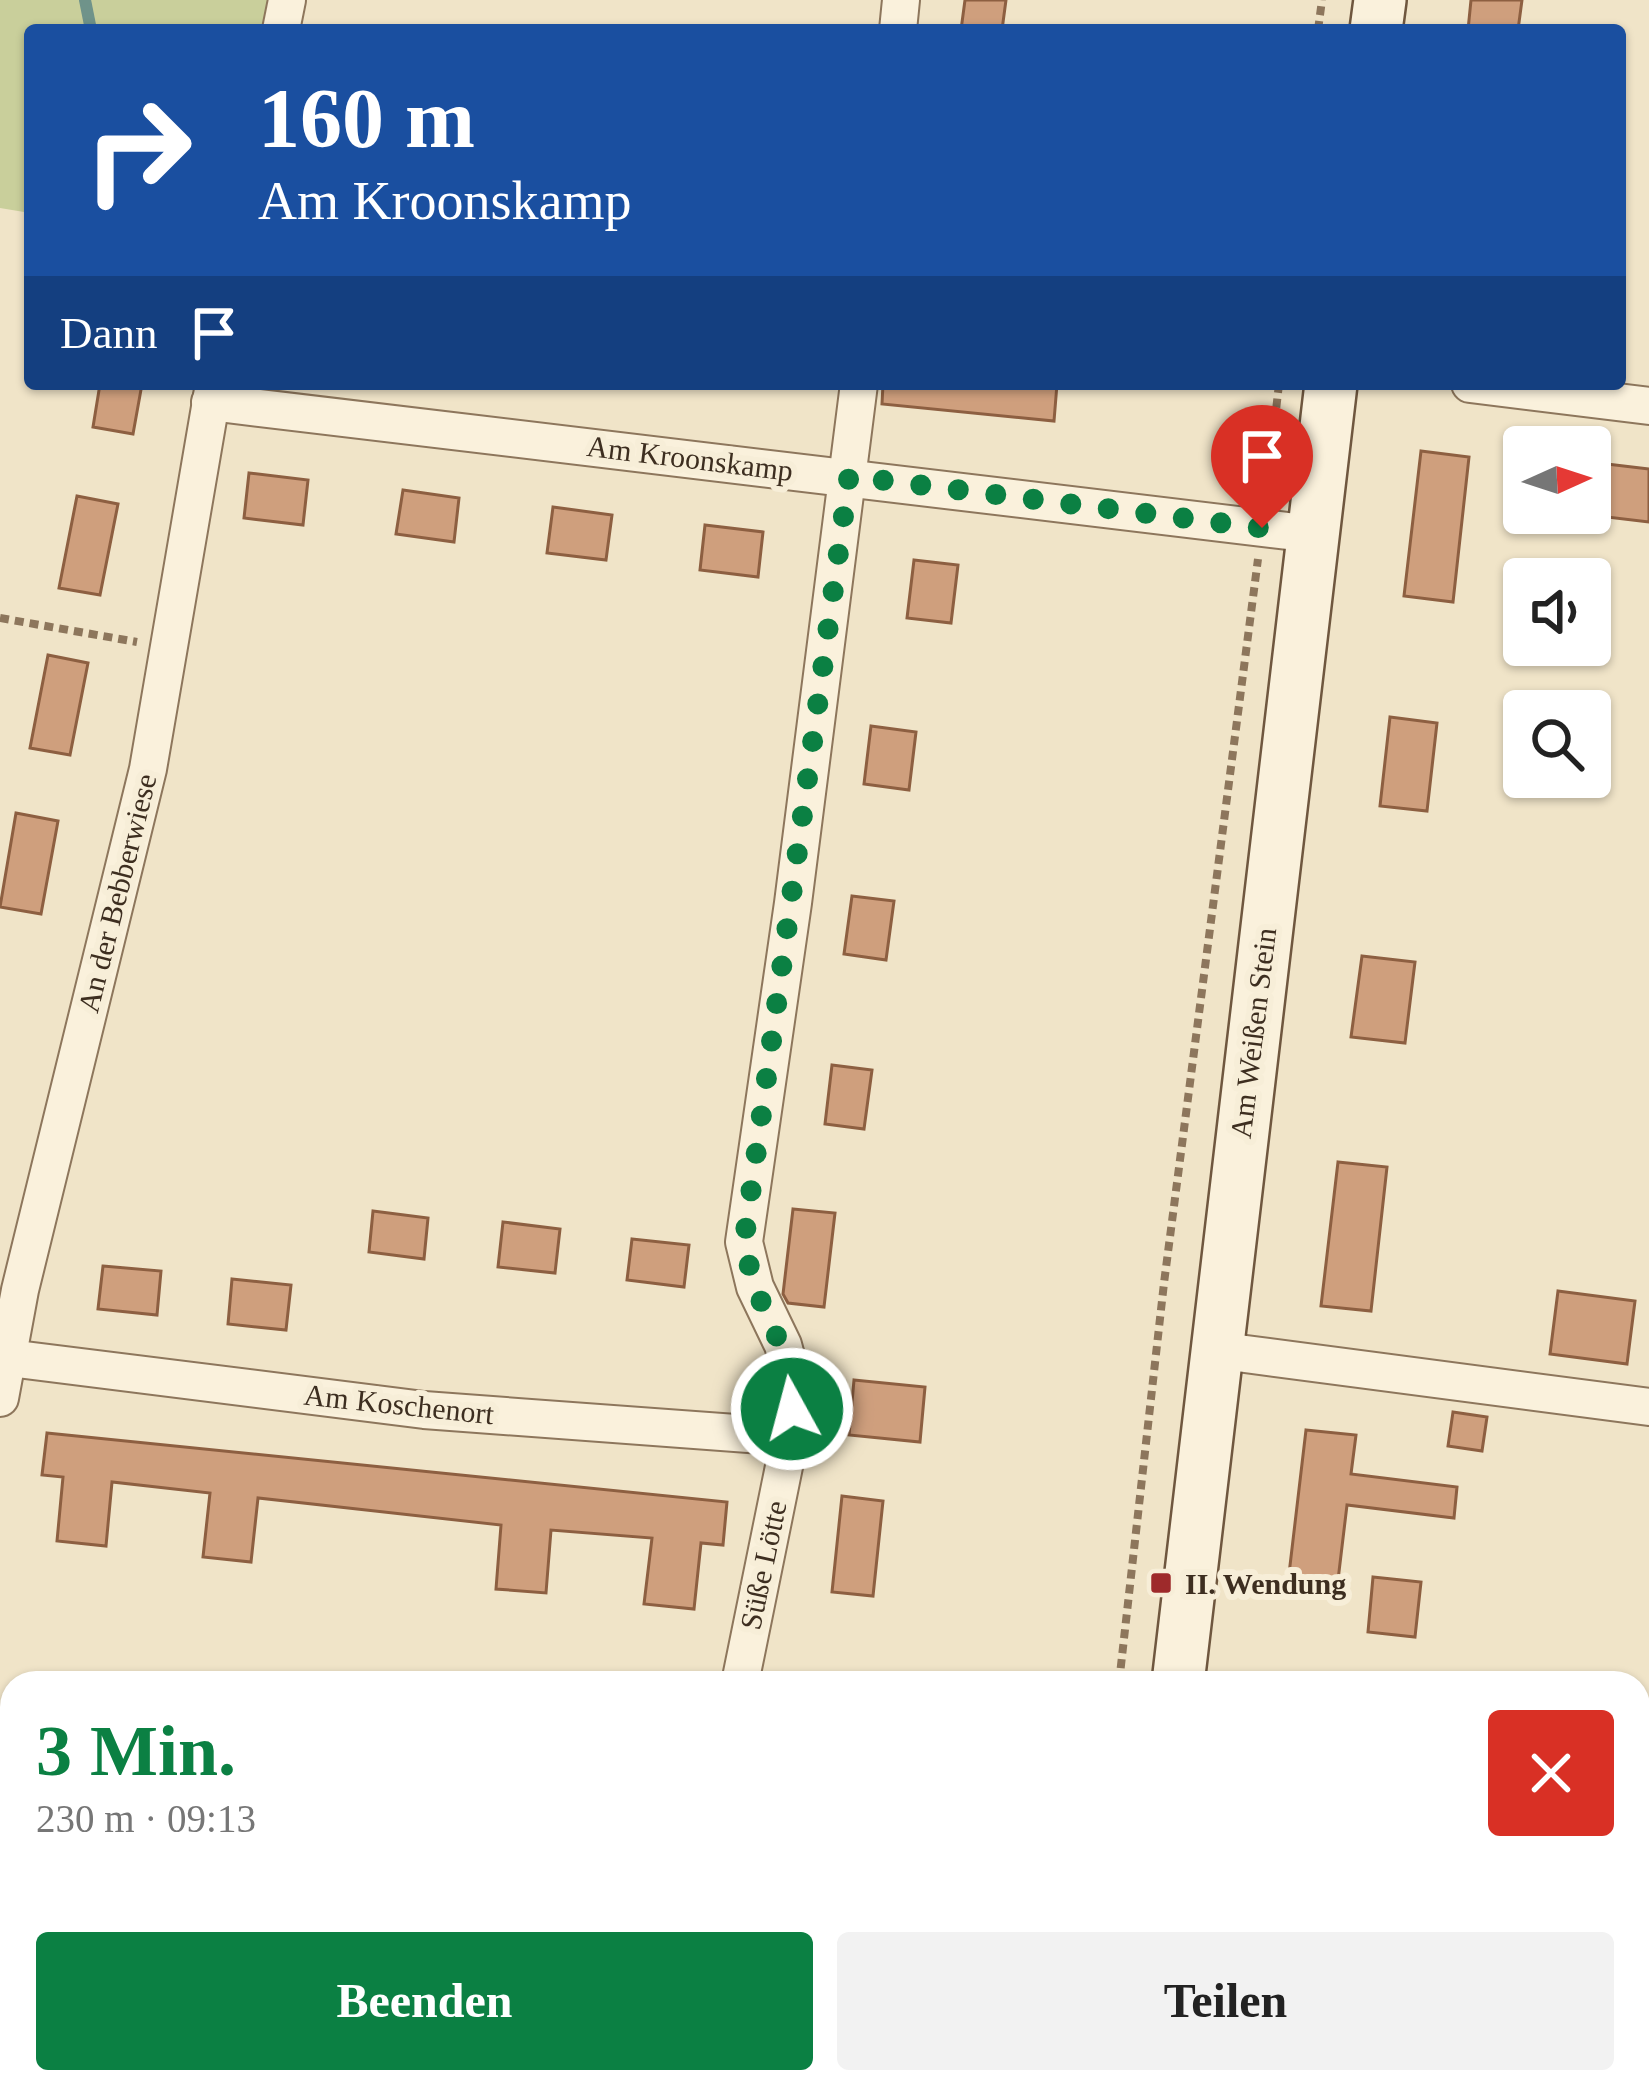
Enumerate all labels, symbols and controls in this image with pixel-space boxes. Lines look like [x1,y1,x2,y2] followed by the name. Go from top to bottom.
[60,72,216,228] icon: right
[258,72,475,165] text: 160 m
[258,171,631,231] text: Am Kroonskamp
[181,300,247,366] icon: arrive
[60,308,157,358] text: Dann
[1211,405,1313,528] pin
[1229,423,1295,489] icon: arrive
[1503,426,1611,534] north arrow
[1503,426,1611,798] map controls
[585,429,795,487] street label: Am Kroonskamp
[1503,558,1611,666] button: sound
[1503,690,1611,798] button: search
[71,770,163,1016] street label: An der Bebberwiese
[1224,926,1282,1140] street label: Am Weißen Stein
[729,1346,855,1472] position arrow
[302,1378,496,1430] street label: Am Koschenort
[733,1498,793,1632] street label: Süße Lötte
[1185,1567,1346,1600] place label: II. Wendung
[1148,1570,1174,1596] marker: II. Wendung
[1488,1710,1614,1836] button: close
[36,1711,236,1791] text: 3 Min.
[36,1797,256,1840] text: 230 m · 09:13
[36,1932,813,2070] button: Beenden
[837,1932,1614,2070] button: Teilen

